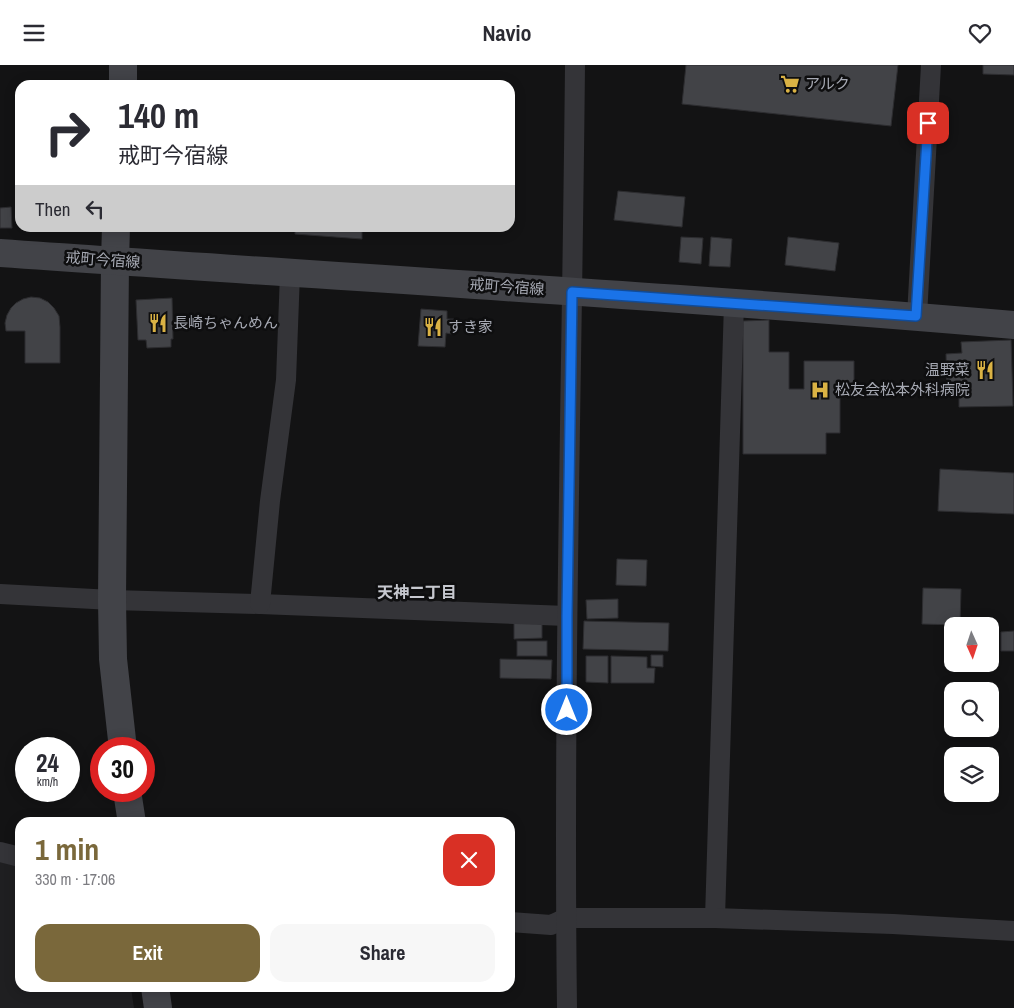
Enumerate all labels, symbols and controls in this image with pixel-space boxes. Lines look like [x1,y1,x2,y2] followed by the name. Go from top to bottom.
[482,18,532,48] text: Navio
[20,19,48,47] icon: menu
[966,19,994,47] icon: heart
[779,73,801,95] supermarket icon: アルク
[805,73,850,94] place label: アルク
[118,92,199,139] text: 140 m
[35,100,100,165] icon: right
[907,102,949,144] pin
[914,109,942,137] icon: arrive
[118,140,228,170] text: 戒町今宿線
[81,195,109,223] icon: left
[35,196,71,222] text: Then
[65,246,141,273] street label: 戒町今宿線
[469,273,545,300] street label: 戒町今宿線
[147,312,169,334] restaurant icon: 長崎ちゃんめん
[173,312,278,333] place label: 長崎ちゃんめん
[422,316,444,338] restaurant icon: すき家
[448,316,493,337] place label: すき家
[925,359,970,380] place label: 温野菜
[974,359,996,381] restaurant icon: 温野菜
[809,379,831,401] hospital icon: 松友会松本外科病院
[835,379,970,400] place label: 松友会松本外科病院
[377,581,457,603] district label: 天神二丁目
[944,617,999,673] north arrow
[944,617,999,802] map controls
[944,682,999,737] button: search
[540,683,592,735] position arrow
[90,737,155,802] speed limit sign: 30
[36,746,59,780] text: 24
[944,747,999,802] button: layers
[37,774,58,790] text: km/h
[35,829,99,869] text: 1 min
[443,834,495,886] button: close
[35,868,115,890] text: 330 m · 17:06
[35,924,260,982] button: Exit
[270,924,495,982] button: Share

